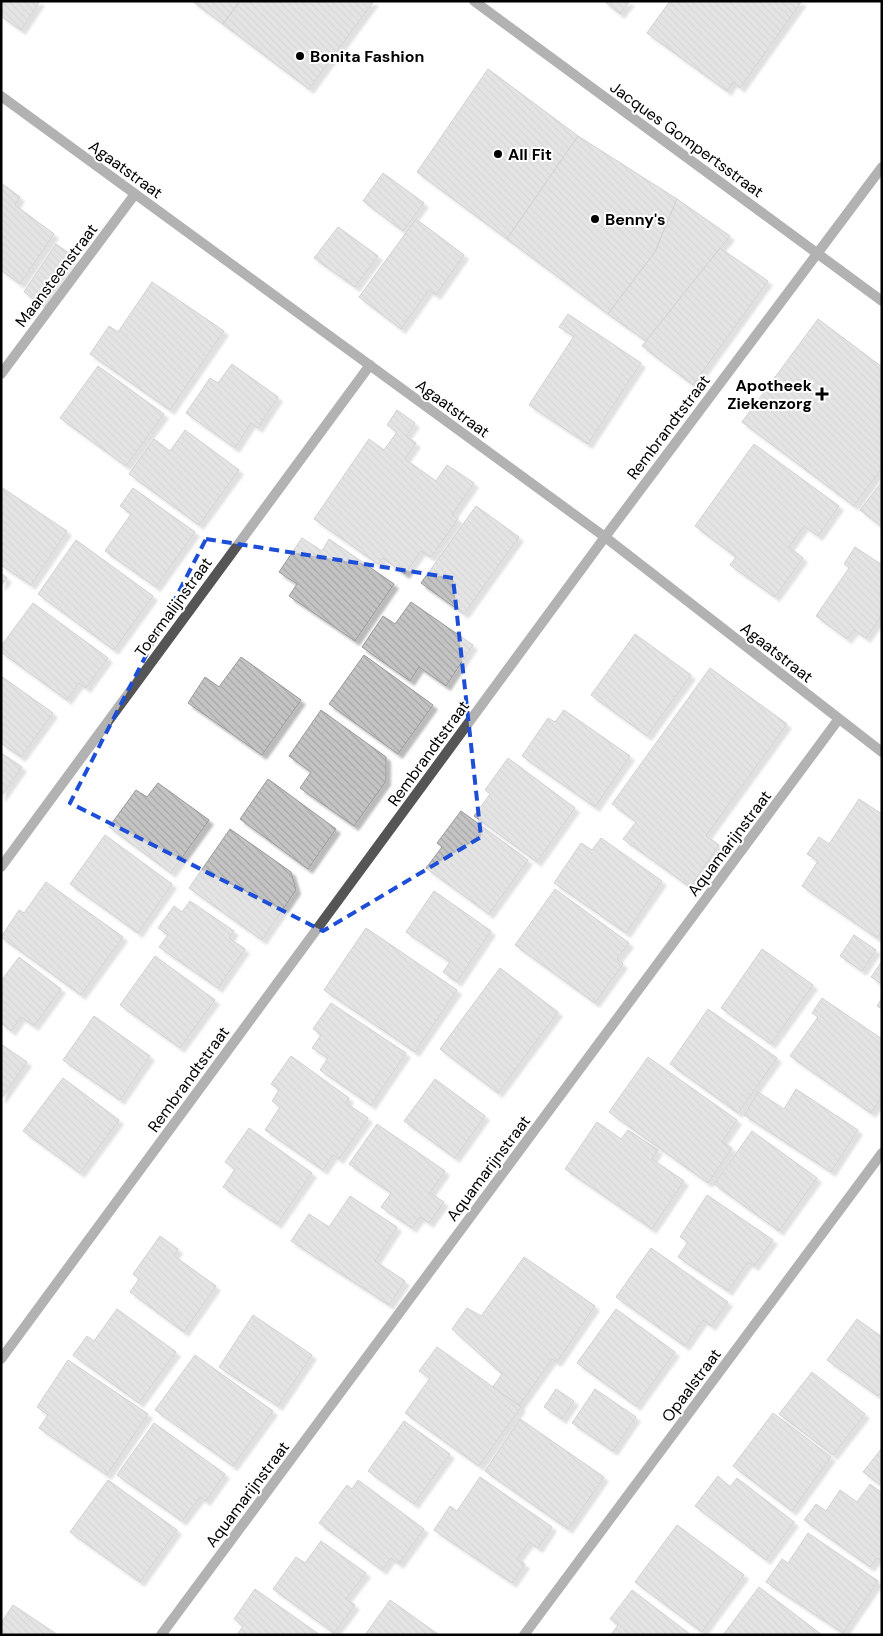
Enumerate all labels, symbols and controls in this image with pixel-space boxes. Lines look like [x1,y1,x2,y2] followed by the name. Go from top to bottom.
[310,46,424,67] place label: Bonita Fashion
[294,50,306,62] marker: Bonita Fashion
[606,77,768,202] street label: Jacques Gompertsstraat
[85,136,167,203] street label: Agaatstraat
[508,144,552,165] place label: All Fit
[492,148,504,160] marker: All Fit
[605,209,666,230] place label: Benny's
[589,213,601,225] marker: Benny's
[11,219,102,331] street label: Maansteenstraat
[622,371,715,484] street label: Rembrandtstraat
[412,375,494,442] street label: Agaatstraat
[727,375,813,414] place label: Apotheek Ziekenzorg
[816,388,828,400] marker: Apotheek Ziekenzorg
[130,553,217,662] street label: Toermalijnstraat
[736,618,817,687] street label: Agaatstraat
[383,696,474,810] street label: Rembrandtstraat
[683,786,776,900] street label: Aquamarijnstraat
[143,1022,234,1136] street label: Rembrandtstraat
[442,1111,535,1225] street label: Aquamarijnstraat
[657,1344,726,1426] street label: Opaalstraat
[201,1437,294,1551] street label: Aquamarijnstraat

